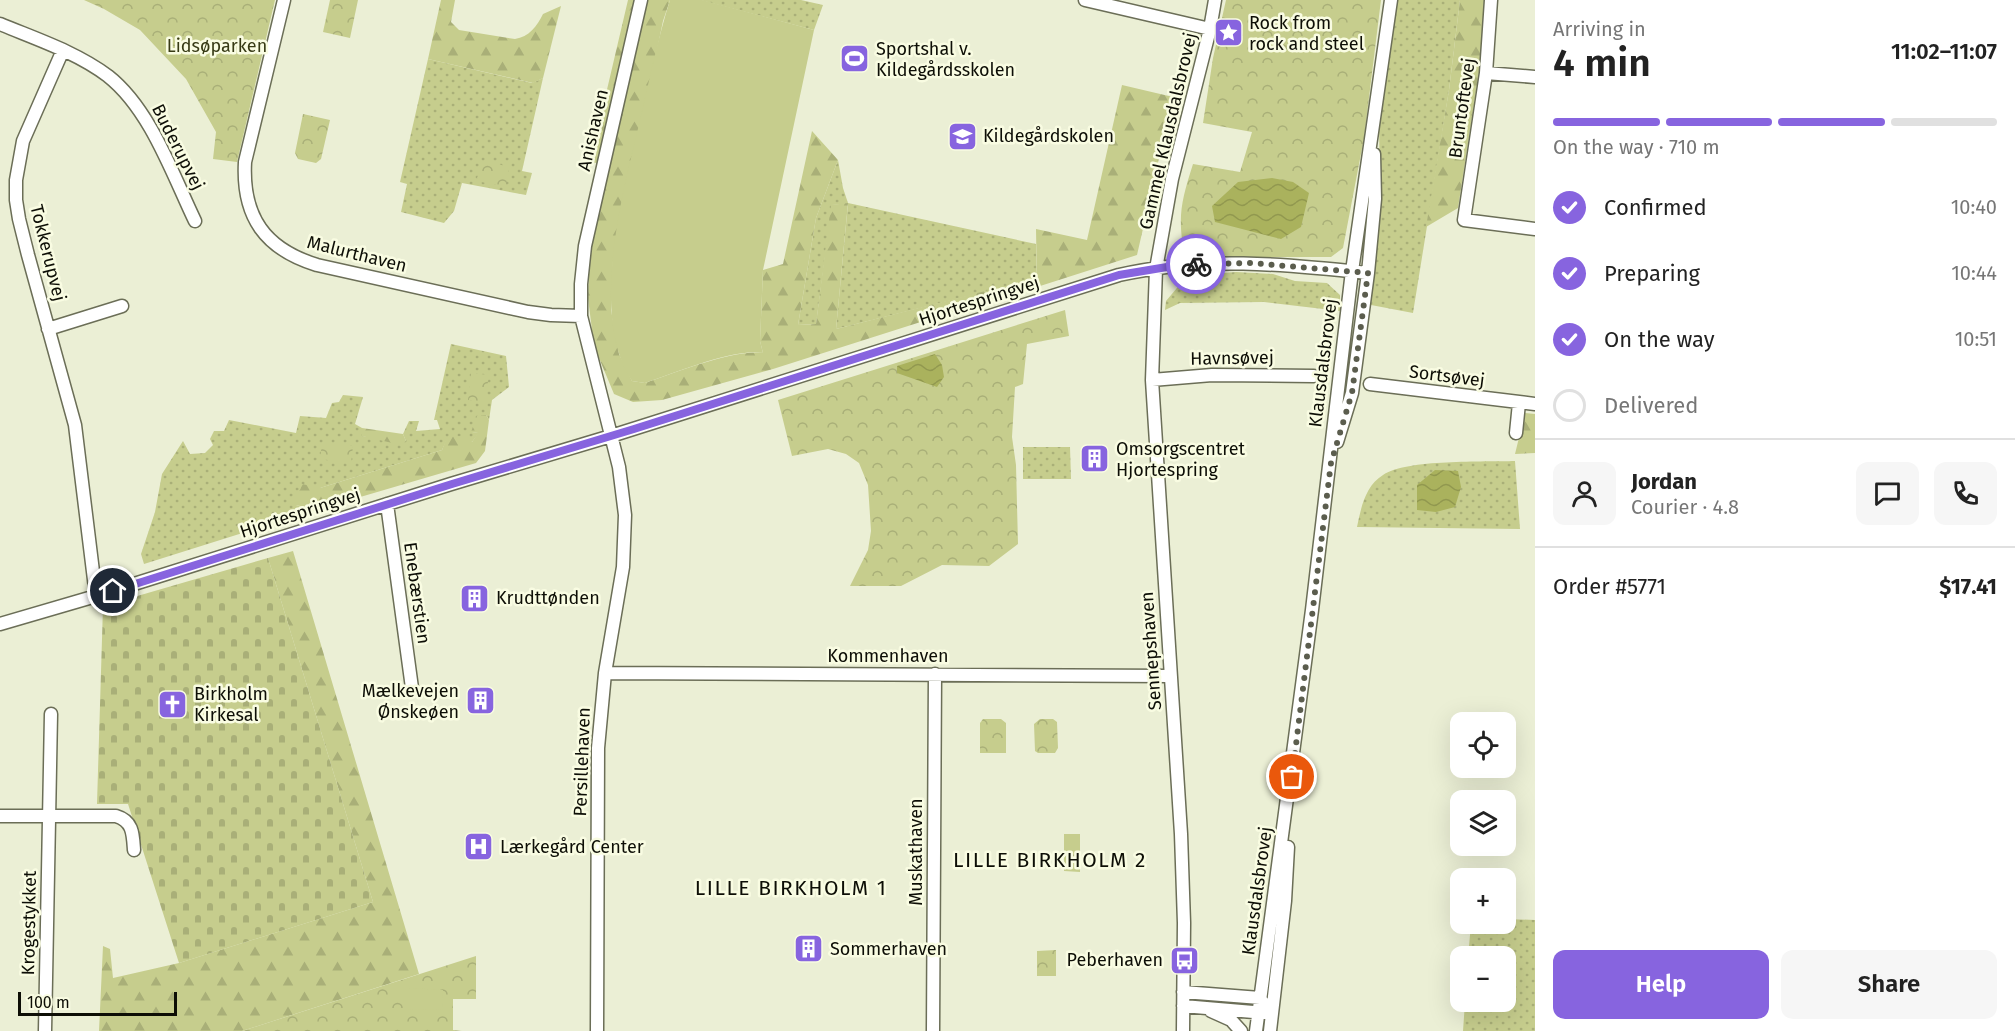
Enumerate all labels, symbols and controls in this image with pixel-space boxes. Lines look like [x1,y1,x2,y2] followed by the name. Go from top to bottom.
[1249,12,1364,55] place label: Rock from rock and steel
[1212,17,1244,49] place icon: Rock from rock and steel
[1553,17,1646,41] text: Arriving in
[1135,30,1201,232] street label: Gammel Klausdalsbrovej
[167,35,267,57] park label: Lidsøparken
[876,38,1015,81] place label: Sportshal v. Kildegårdsskolen
[1891,38,1997,65] text: 11:02–11:07
[1553,40,1651,86] text: 4 min
[839,43,871,75] sports icon: Sportshal v. Kildegårdsskolen
[1444,56,1480,160] street label: Bruntoftevej
[573,87,613,173] street label: Anishaven
[147,100,209,194] street label: Buderupvej
[946,120,978,152] school or university icon: Kildegårdskolen
[983,125,1114,147] place label: Kildegårdskolen
[1553,135,1720,159] text: On the way · 710 m
[1553,191,1586,224] icon: check
[1604,194,1707,221] text: Confirmed
[1951,195,1997,219] text: 10:40
[25,203,71,303] street label: Tokkerupvej
[305,231,409,277] street label: Malurthaven
[1166,234,1226,294] courier
[1180,248,1213,281] icon: bike
[1553,257,1586,290] icon: check
[1604,260,1700,287] text: Preparing
[1951,261,1997,285] text: 10:44
[916,271,1042,331] street label: Hjortespringvej
[1304,297,1342,429] street label: Klausdalsbrovej
[1553,323,1586,356] icon: check
[1604,326,1715,353] text: On the way
[1955,327,1997,351] text: 10:51
[1190,346,1274,370] street label: Havnsøvej
[1408,360,1486,392] street label: Sortsøvej
[1604,392,1699,419] text: Delivered
[1116,438,1245,481] place label: Omsorgscentret Hjortespring
[1079,443,1111,475] building icon: Omsorgscentret Hjortespring
[1553,462,1616,525] button: person
[1856,462,1919,525] button: chat
[1934,462,1997,525] button: phone
[1631,468,1697,495] text: Jordan
[237,483,363,543] street label: Hjortespringvej
[1631,495,1739,519] text: Courier · 4.8
[399,541,435,645] street label: Enebærstien
[87,565,138,616] pin
[1553,573,1666,600] text: Order #5771
[1939,573,1997,600] text: $17.41
[96,574,129,607] icon: home
[459,582,491,614] building icon: Krudttønden
[496,587,600,609] place label: Krudttønden
[1136,591,1166,711] street label: Sennepshaven
[827,645,949,667] street label: Kommenhaven
[362,680,459,723] place label: Mælkevejen Ønskeøen
[194,683,268,726] place label: Birkholm Kirkesal
[464,685,496,717] building icon: Mælkevejen Ønskeøen
[157,688,189,720] church icon: Birkholm Kirkesal
[569,707,595,817] street label: Persillehaven
[1450,712,1516,1012] map controls
[1450,712,1516,778] button: locate
[1266,751,1317,802] pin
[1275,760,1308,793] icon: bag
[1450,790,1516,856] button: layers
[905,798,927,906] street label: Muskathaven
[1237,825,1277,957] street label: Klausdalsbrovej
[463,831,495,863] hospital icon: Lærkegård Center
[500,836,644,858] place label: Lærkegård Center
[953,847,1147,873] district label: LILLE BIRKHOLM 2
[1450,868,1516,934] button: +
[17,870,41,976] street label: Krogestykket
[695,875,887,901] district label: LILLE BIRKHOLM 1
[793,933,825,965] building icon: Sommerhaven
[830,938,947,960] place label: Sommerhaven
[1168,944,1200,976] bus stop icon: Peberhaven
[1450,946,1516,1012] button: −
[1067,949,1163,971] place label: Peberhaven
[1553,950,1769,1019] button: Help
[1781,950,1997,1019] button: Share
[18,989,177,1016] scale bar
[27,993,70,1012] text: 100 m

